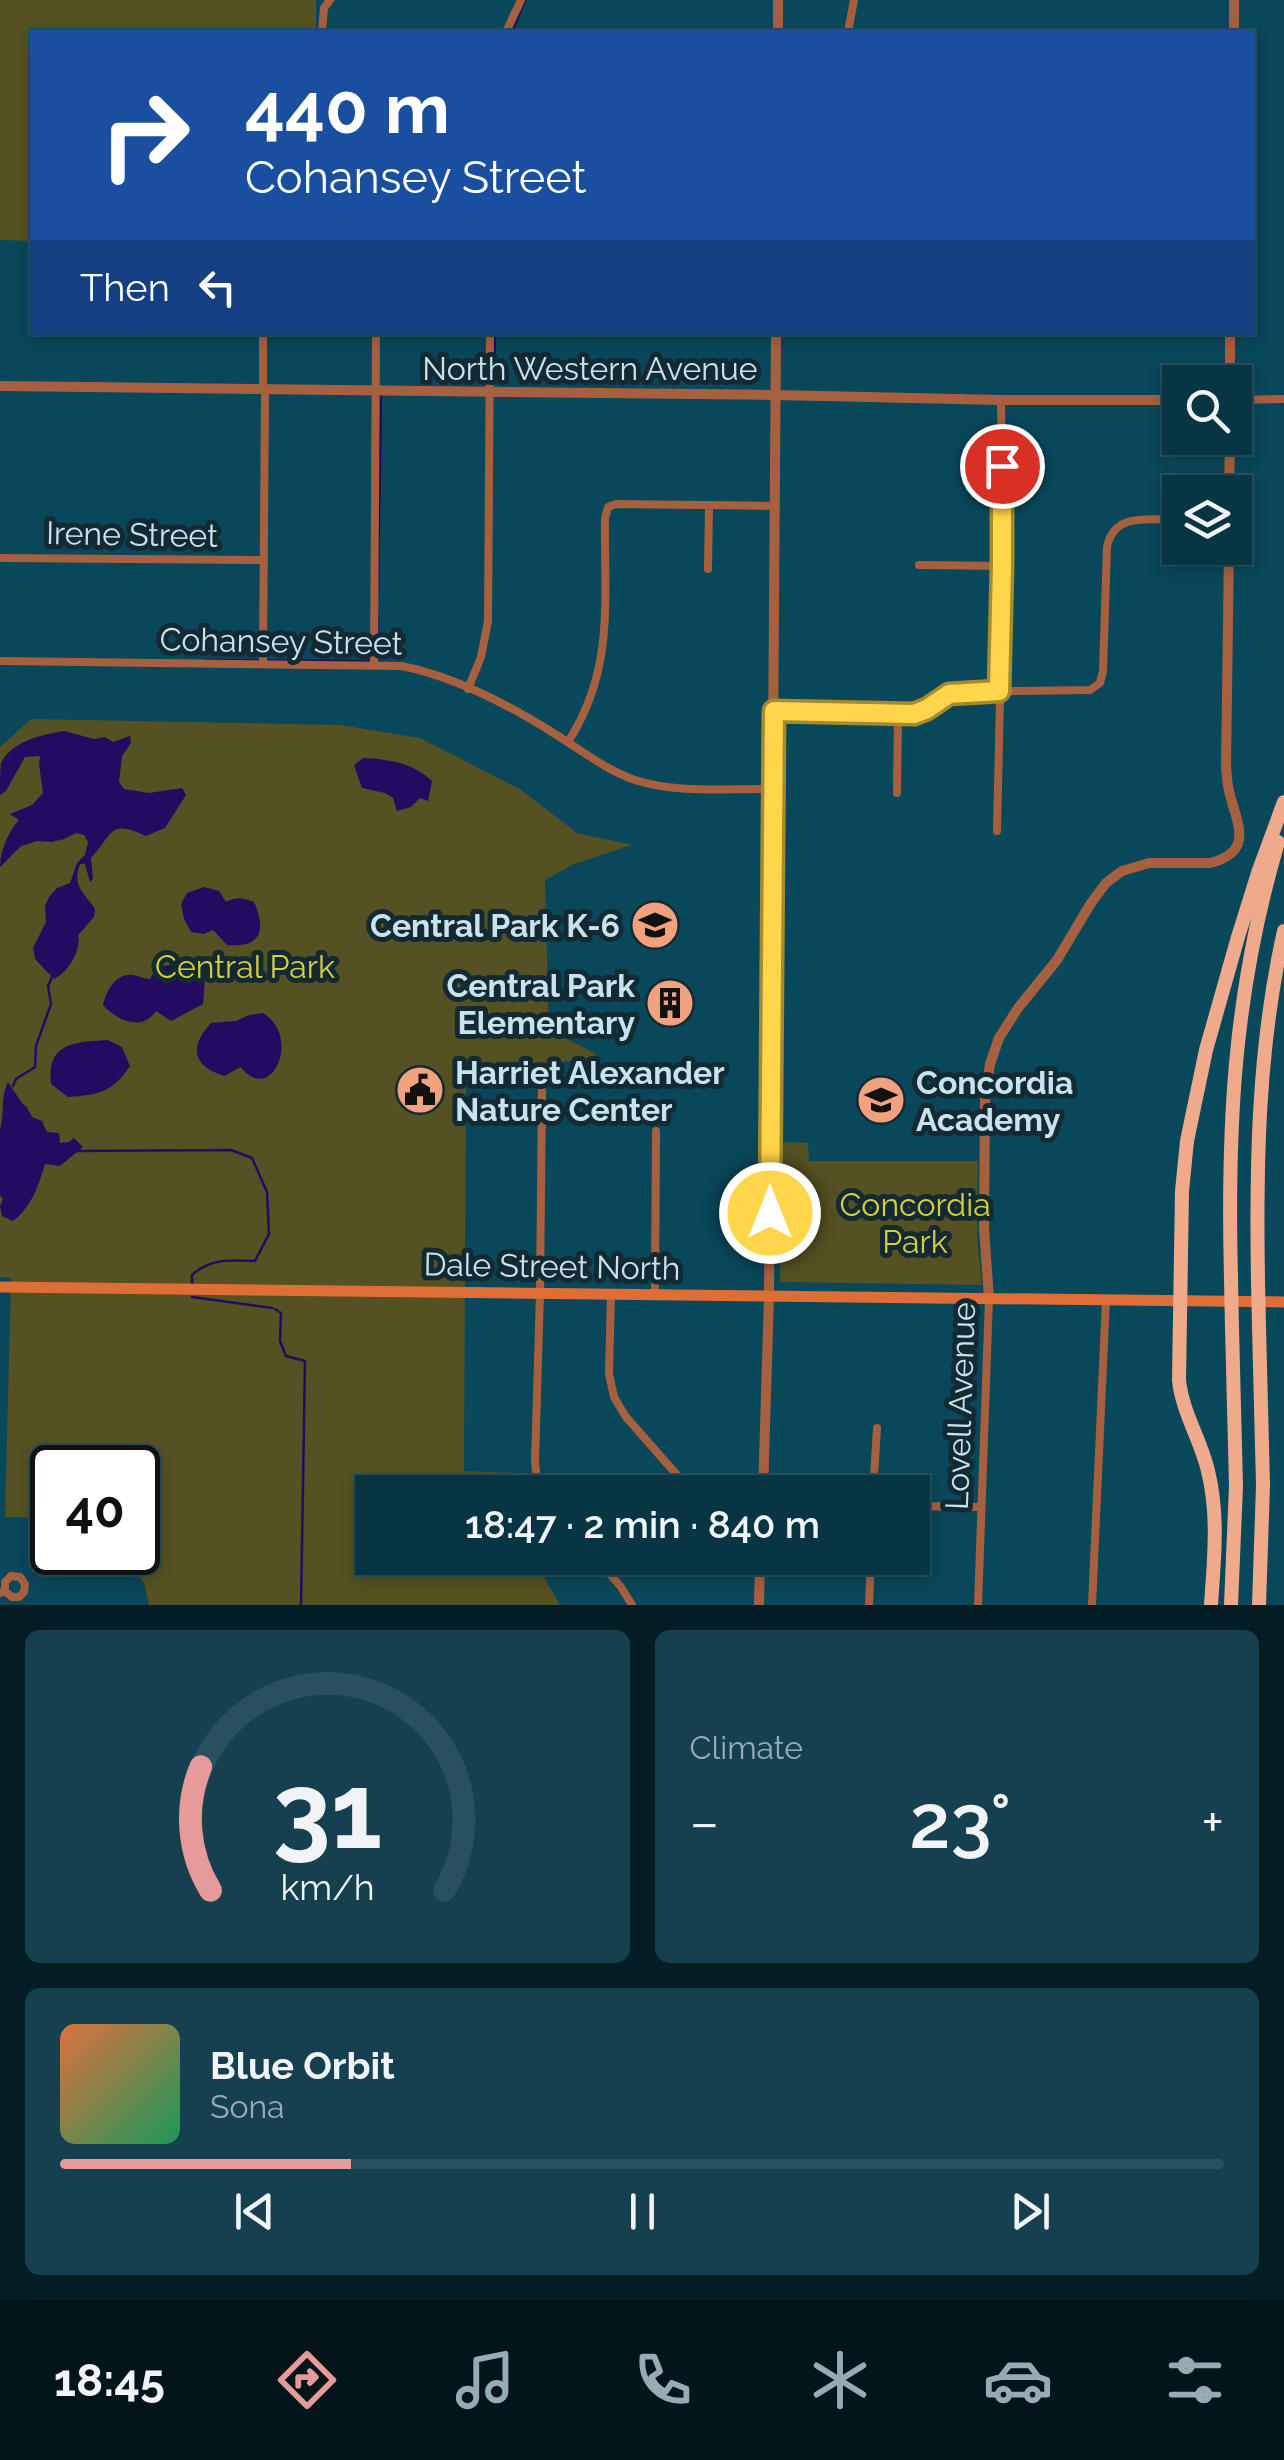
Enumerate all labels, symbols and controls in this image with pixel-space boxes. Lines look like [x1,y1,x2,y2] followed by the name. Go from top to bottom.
[245,67,450,149] text: 440 m
[80,70,210,200] icon: right
[245,151,587,204] text: Cohansey Street
[190,260,245,315] icon: left
[80,265,170,310] text: Then
[422,350,758,387] street label: North Western Avenue
[1162,365,1252,565] map controls
[1162,365,1252,455] button: search
[960,424,1045,509] pin
[975,439,1030,494] icon: arrive
[1162,475,1252,565] button: layers
[46,514,218,554] street label: Irene Street
[159,620,403,662] street label: Cohansey Street
[629,899,681,951] school or university icon: Central Park K-6
[370,907,620,944] place label: Central Park K-6
[155,948,335,985] park label: Central Park
[446,967,635,1041] place label: Central Park Elementary
[644,977,696,1029] building icon: Central Park Elementary
[455,1054,725,1128] place label: Harriet Alexander Nature Center
[394,1064,446,1116] public building icon: Harriet Alexander Nature Center
[916,1064,1073,1138] place label: Concordia Academy
[855,1074,907,1126] school or university icon: Concordia Academy
[718,1161,822,1265] position arrow
[839,1186,991,1260] park label: Concordia Park
[423,1245,681,1287] street label: Dale Street North
[938,1301,982,1511] street label: Lovell Avenue
[30,1445,160,1575] speed limit sign: 40
[465,1502,820,1547] text: 18:47 · 2 min · 840 m
[690,1729,803,1766] text: Climate
[273,1750,382,1872] text: 31
[909,1777,1011,1866] text: 23°
[690,1790,719,1855] text: −
[1201,1790,1224,1855] text: +
[280,1866,374,1908] text: km/h
[210,2043,395,2088] text: Blue Orbit
[210,2088,285,2125] text: Sona
[227,2184,282,2239] icon: previous
[615,2184,670,2239] icon: pause
[1003,2184,1058,2239] icon: next
[272,2345,342,2415] icon: directions
[450,2345,520,2415] icon: music
[628,2345,698,2415] icon: phone
[805,2345,875,2415] icon: climate
[983,2345,1053,2415] icon: car
[1160,2345,1230,2415] icon: filters
[54,2354,165,2407] text: 18:45

